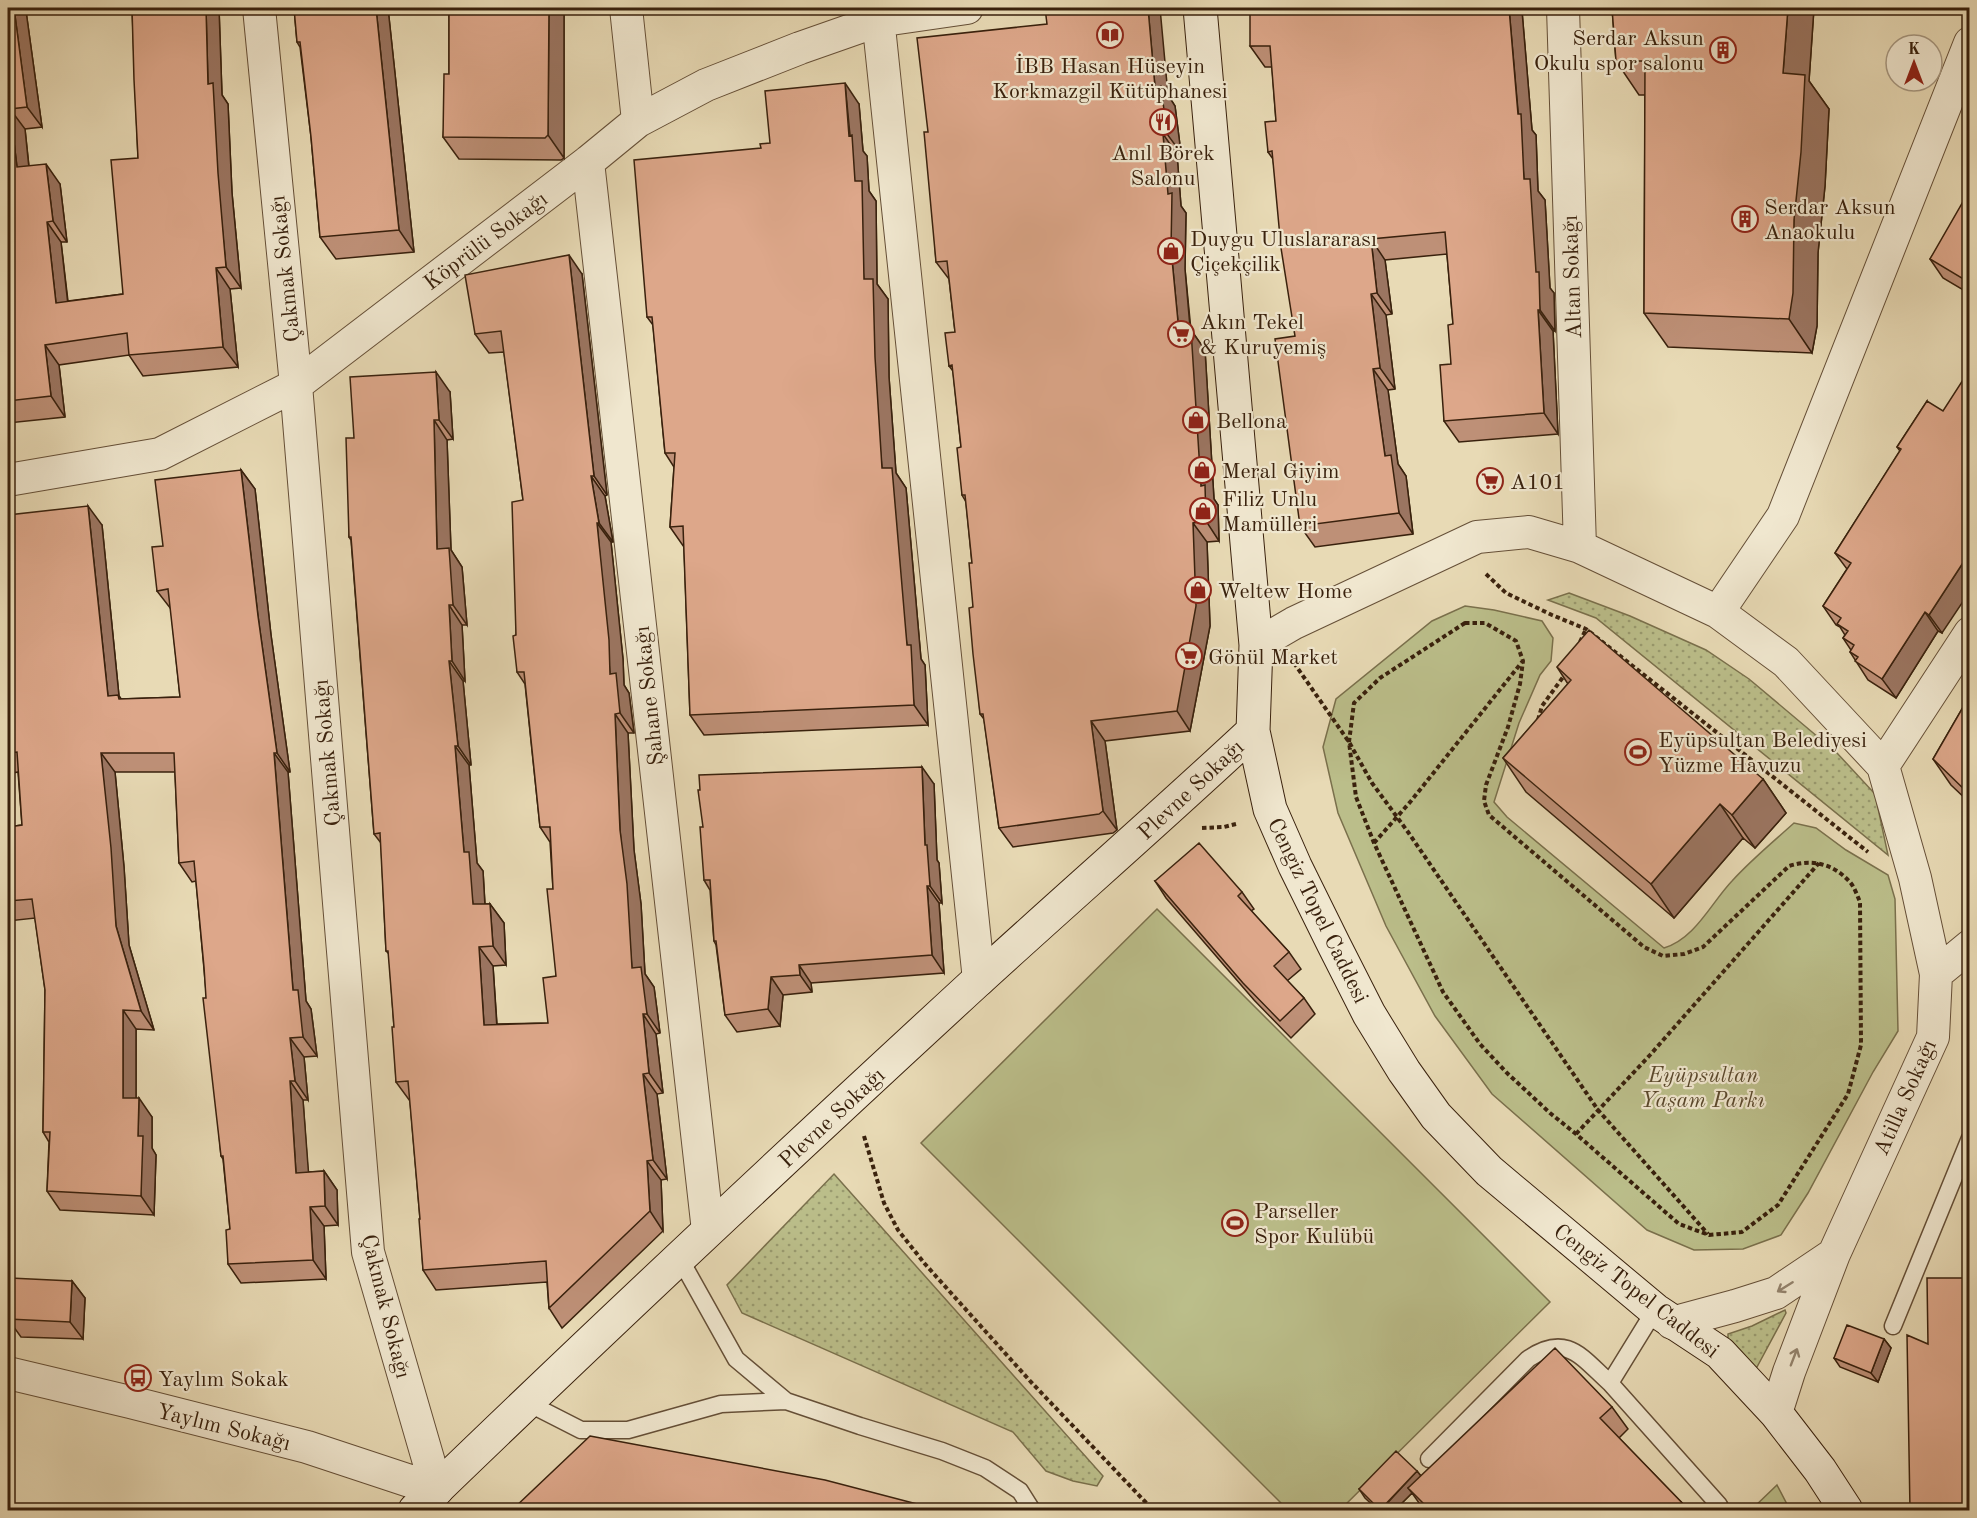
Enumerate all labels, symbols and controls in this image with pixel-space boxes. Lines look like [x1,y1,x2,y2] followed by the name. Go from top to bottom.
[1095,20,1125,50] library icon: İBB Hasan Hüseyin Korkmazgil Kütüphanesi
[1534,28,1704,75] place label: Serdar Aksun Okulu spor salonu
[1884,33,1944,93] north arrow
[1708,35,1738,65] building icon: Serdar Aksun Okulu spor salonu
[1908,42,1920,58] text: K
[992,53,1228,103] place label: İBB Hasan Hüseyin Korkmazgil Kütüphanesi
[1148,107,1178,137] restaurant icon: Anıl Börek Salonu
[1111,143,1215,190] place label: Anıl Börek Salonu
[420,188,552,295] street label: Köprülü Sokağı
[267,194,305,343] street label: Çakmak Sokağı
[1764,197,1896,244] place label: Serdar Aksun Anaokulu
[1730,204,1760,234] building icon: Serdar Aksun Anaokulu
[1560,215,1586,339] street label: Altan Sokağı
[1190,229,1377,276] place label: Duygu Uluslararası Çiçekçilik
[1156,236,1186,266] shop icon: Duygu Uluslararası Çiçekçilik
[1200,312,1326,359] place label: Akın Tekel & Kuruyemiş
[1166,319,1196,349] supermarket icon: Akın Tekel & Kuruyemiş
[1181,405,1211,435] shop icon: Bellona
[1216,411,1287,433] place label: Bellona
[1187,455,1217,485] shop icon: Meral Giyim
[1222,461,1339,483] place label: Meral Giyim
[1475,466,1505,496] supermarket icon: A101
[1510,472,1565,494] place label: A101
[1222,489,1318,536] place label: Filiz Unlu Mamülleri
[1188,496,1218,526] shop icon: Filiz Unlu Mamülleri
[1183,575,1213,605] shop icon: Weltew Home
[1218,581,1352,603] place label: Weltew Home
[632,625,668,767] street label: Şahane Sokağı
[1174,641,1204,671] supermarket icon: Gönül Market
[1208,647,1338,669] place label: Gönül Market
[311,678,345,827] street label: Çakmak Sokağı
[1658,730,1867,777] place label: Eyüpsultan Belediyesi Yüzme Havuzu
[1134,736,1248,845] street label: Plevne Sokağı
[1623,737,1653,767] sports icon: Eyüpsultan Belediyesi Yüzme Havuzu
[1263,815,1372,1007] street label: Cengiz Topel Caddesi
[1871,1037,1941,1159] street label: Atilla Sokağı
[775,1064,889,1173] street label: Plevne Sokağı
[1641,1065,1765,1112] park label: Eyüpsultan Yaşam Parkı
[1254,1201,1374,1248] place label: Parseller Spor Kulübü
[1220,1208,1250,1238] sports icon: Parseller Spor Kulübü
[1549,1220,1723,1363] street label: Cengiz Topel Caddesi
[357,1232,414,1381] street label: Çakmak Sokağı
[1777,1282,1794,1294] one-way arrow
[1790,1349,1801,1367] one-way arrow
[123,1363,153,1393] bus stop icon: Yaylım Sokak
[158,1369,289,1391] place label: Yaylım Sokak
[154,1401,293,1455] street label: Yaylım Sokağı

